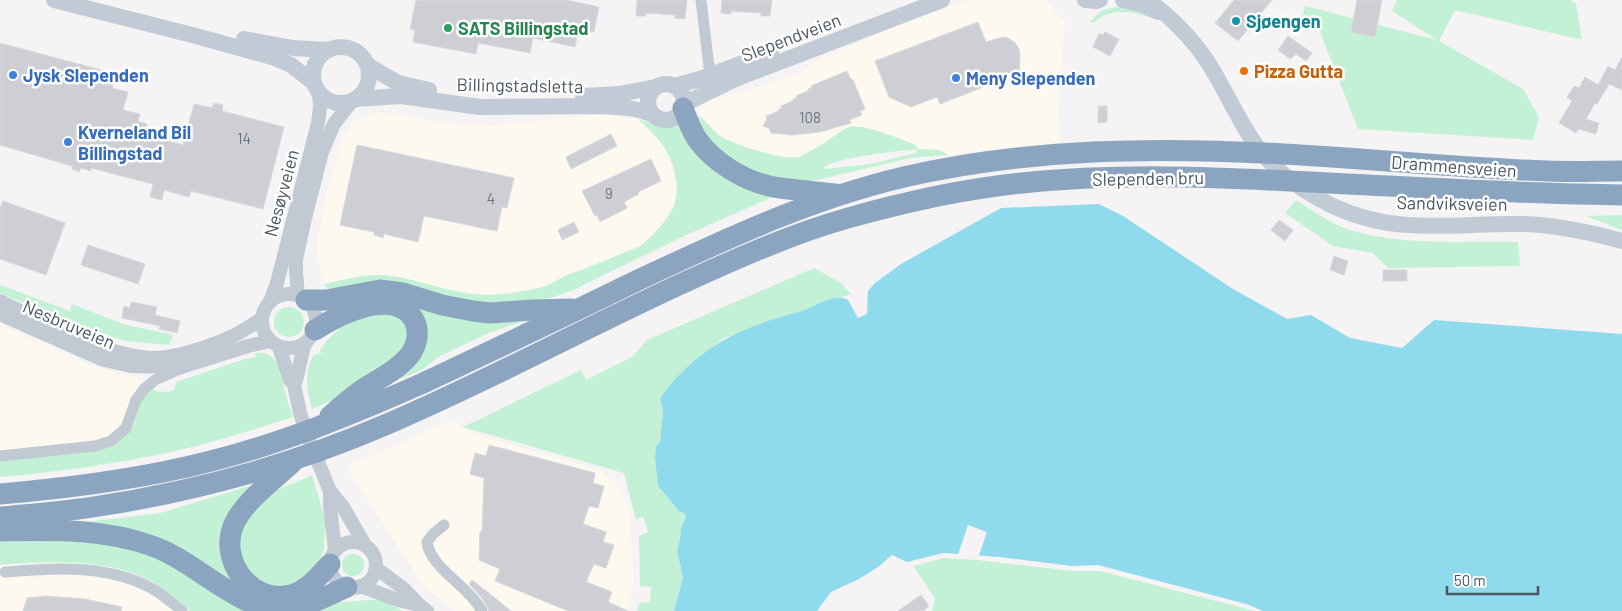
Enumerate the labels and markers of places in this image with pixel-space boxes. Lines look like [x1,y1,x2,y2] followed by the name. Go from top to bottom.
[1246,10,1321,32] place label: Sjøengen
[1230,15,1242,27] marker: Sjøengen
[458,17,588,39] place label: SATS Billingstad
[442,22,454,34] marker: SATS Billingstad
[1254,60,1343,82] place label: Pizza Gutta
[23,64,149,86] place label: Jysk Slependen
[1238,65,1250,77] marker: Pizza Gutta
[966,67,1095,89] place label: Meny Slependen
[7,69,19,81] marker: Jysk Slependen
[950,72,962,84] marker: Meny Slependen
[78,121,191,164] place label: Kverneland Bil Billingstad
[62,136,74,148] marker: Kverneland Bil Billingstad

